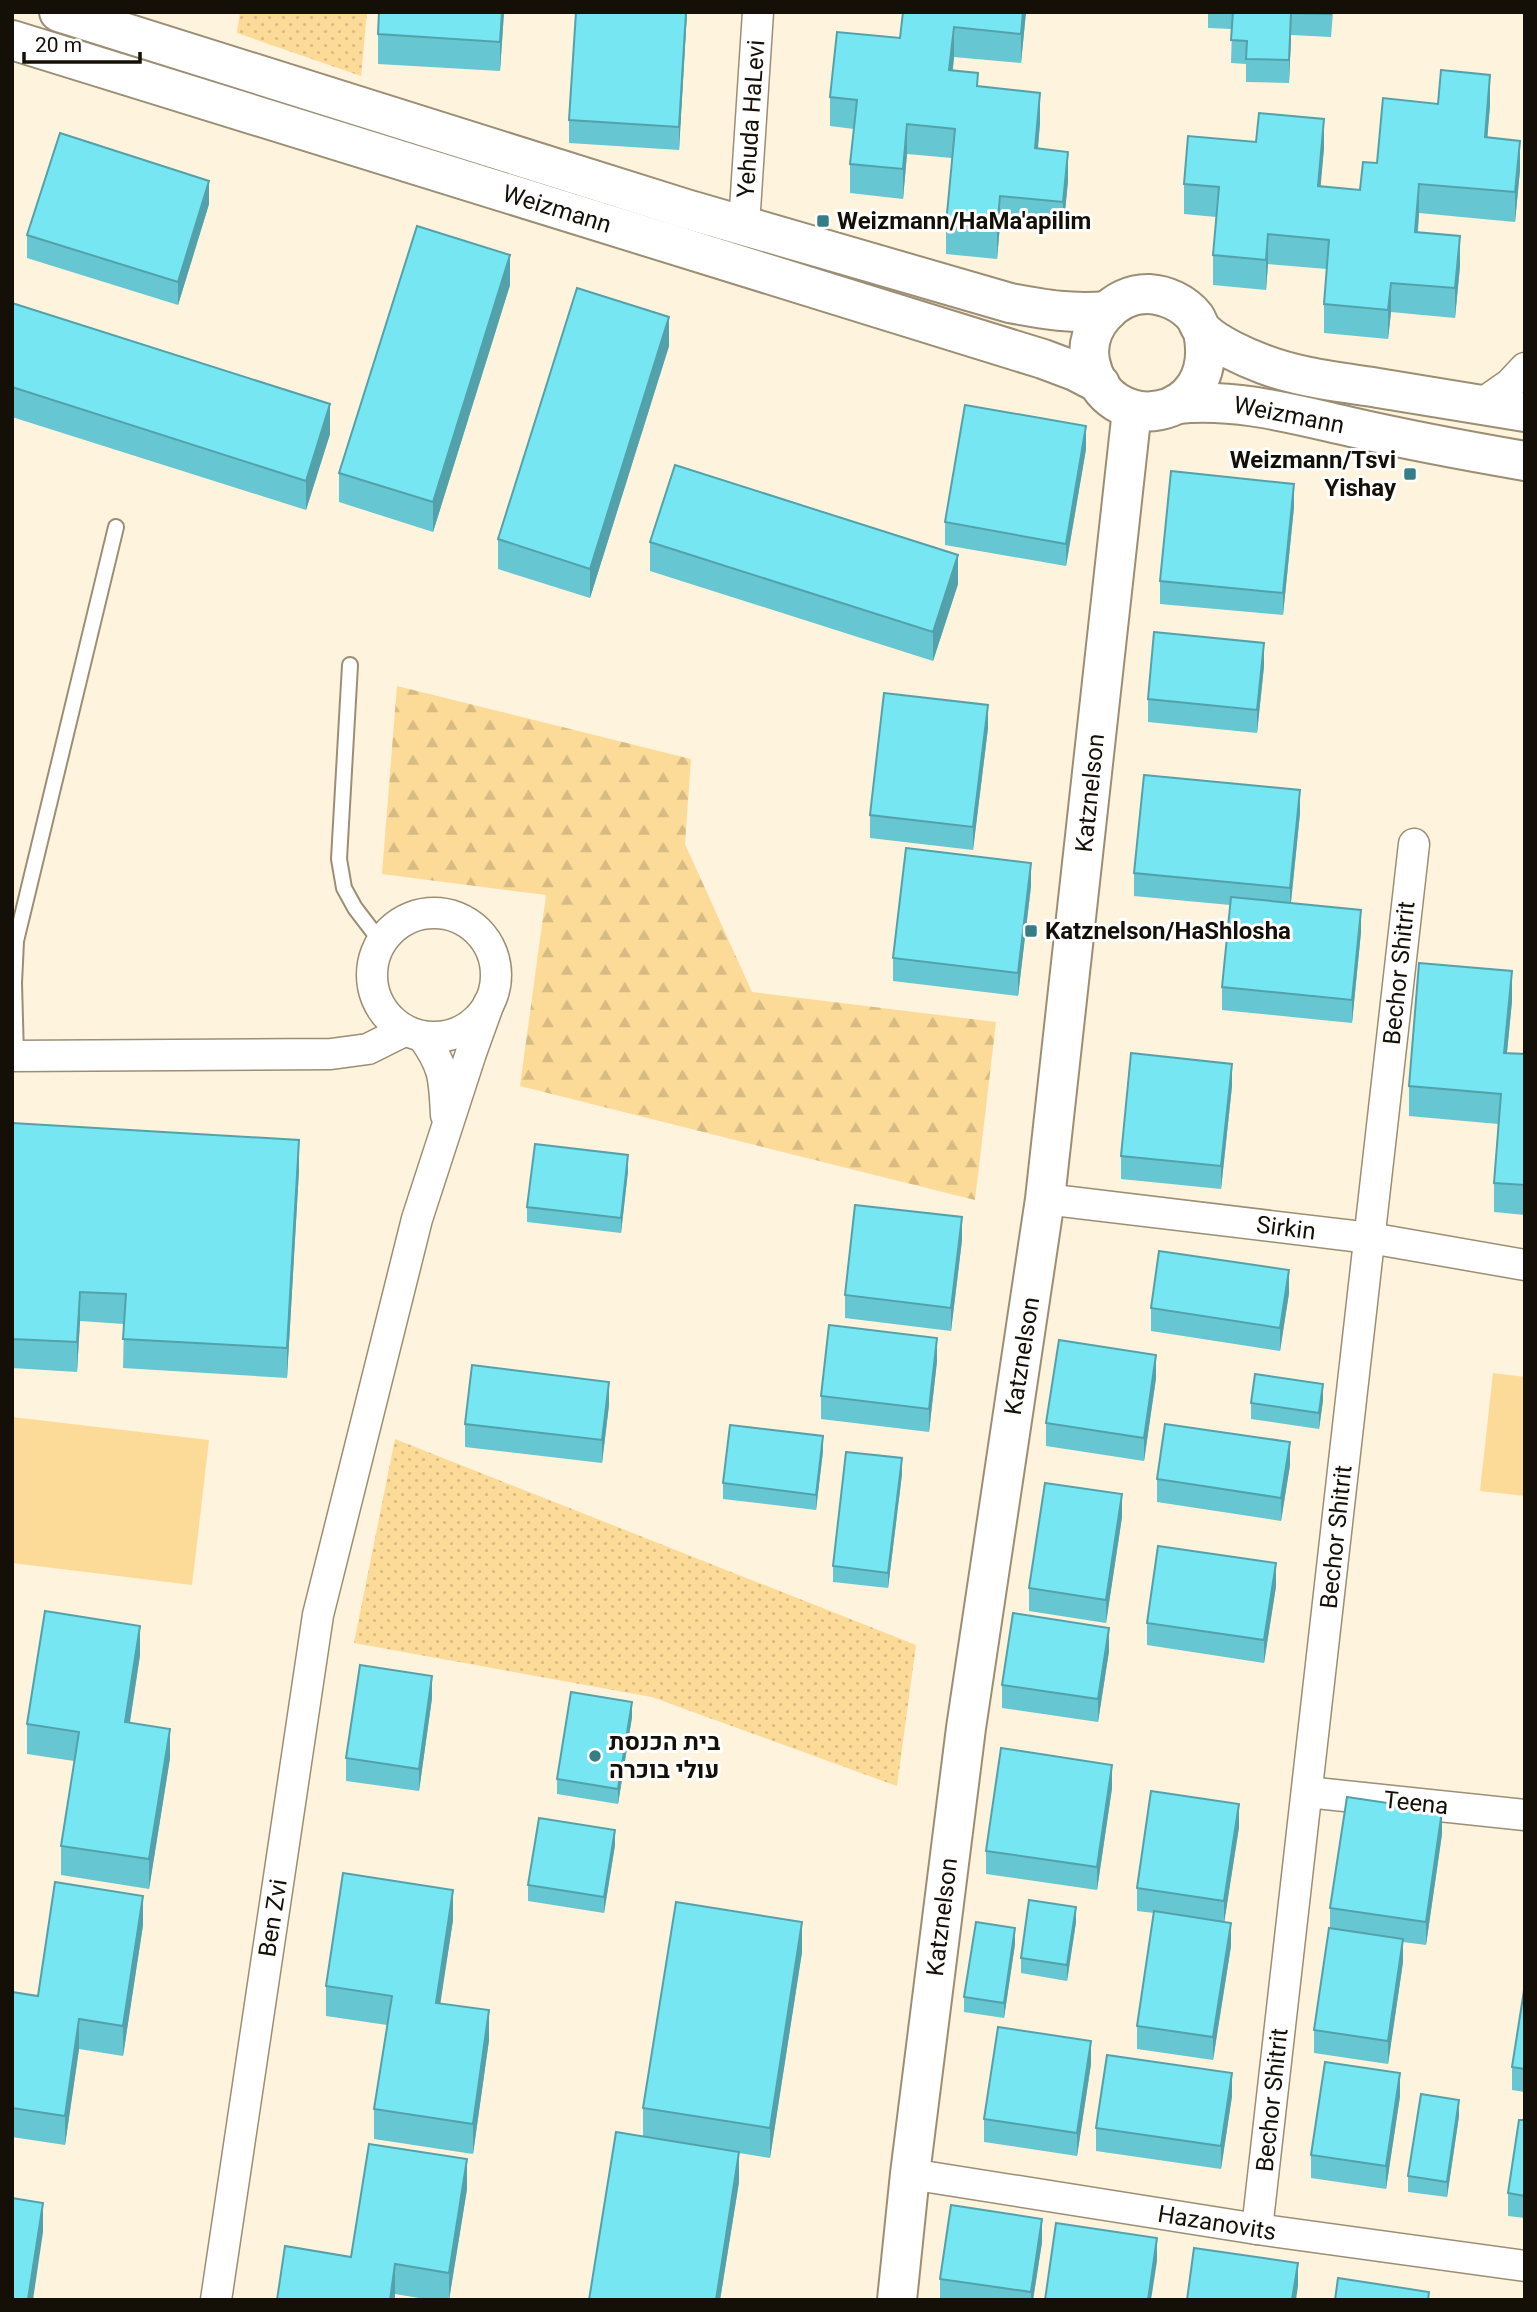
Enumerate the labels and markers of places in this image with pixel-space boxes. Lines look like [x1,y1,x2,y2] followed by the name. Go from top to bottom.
[837,207,1091,235] place label: Weizmann/HaMa'apilim
[815,213,831,229] marker: Weizmann/HaMa'apilim
[1230,446,1397,502] place label: Weizmann/Tsvi Yishay
[1402,466,1418,482] marker: Weizmann/Tsvi Yishay
[1045,917,1291,945] place label: Katznelson/HaShlosha
[1023,923,1039,939] marker: Katznelson/HaShlosha
[609,1728,720,1784] place label: בית הכנסת עולי בוכרה
[587,1748,603,1764] marker: בית הכנסת עולי בוכרה

